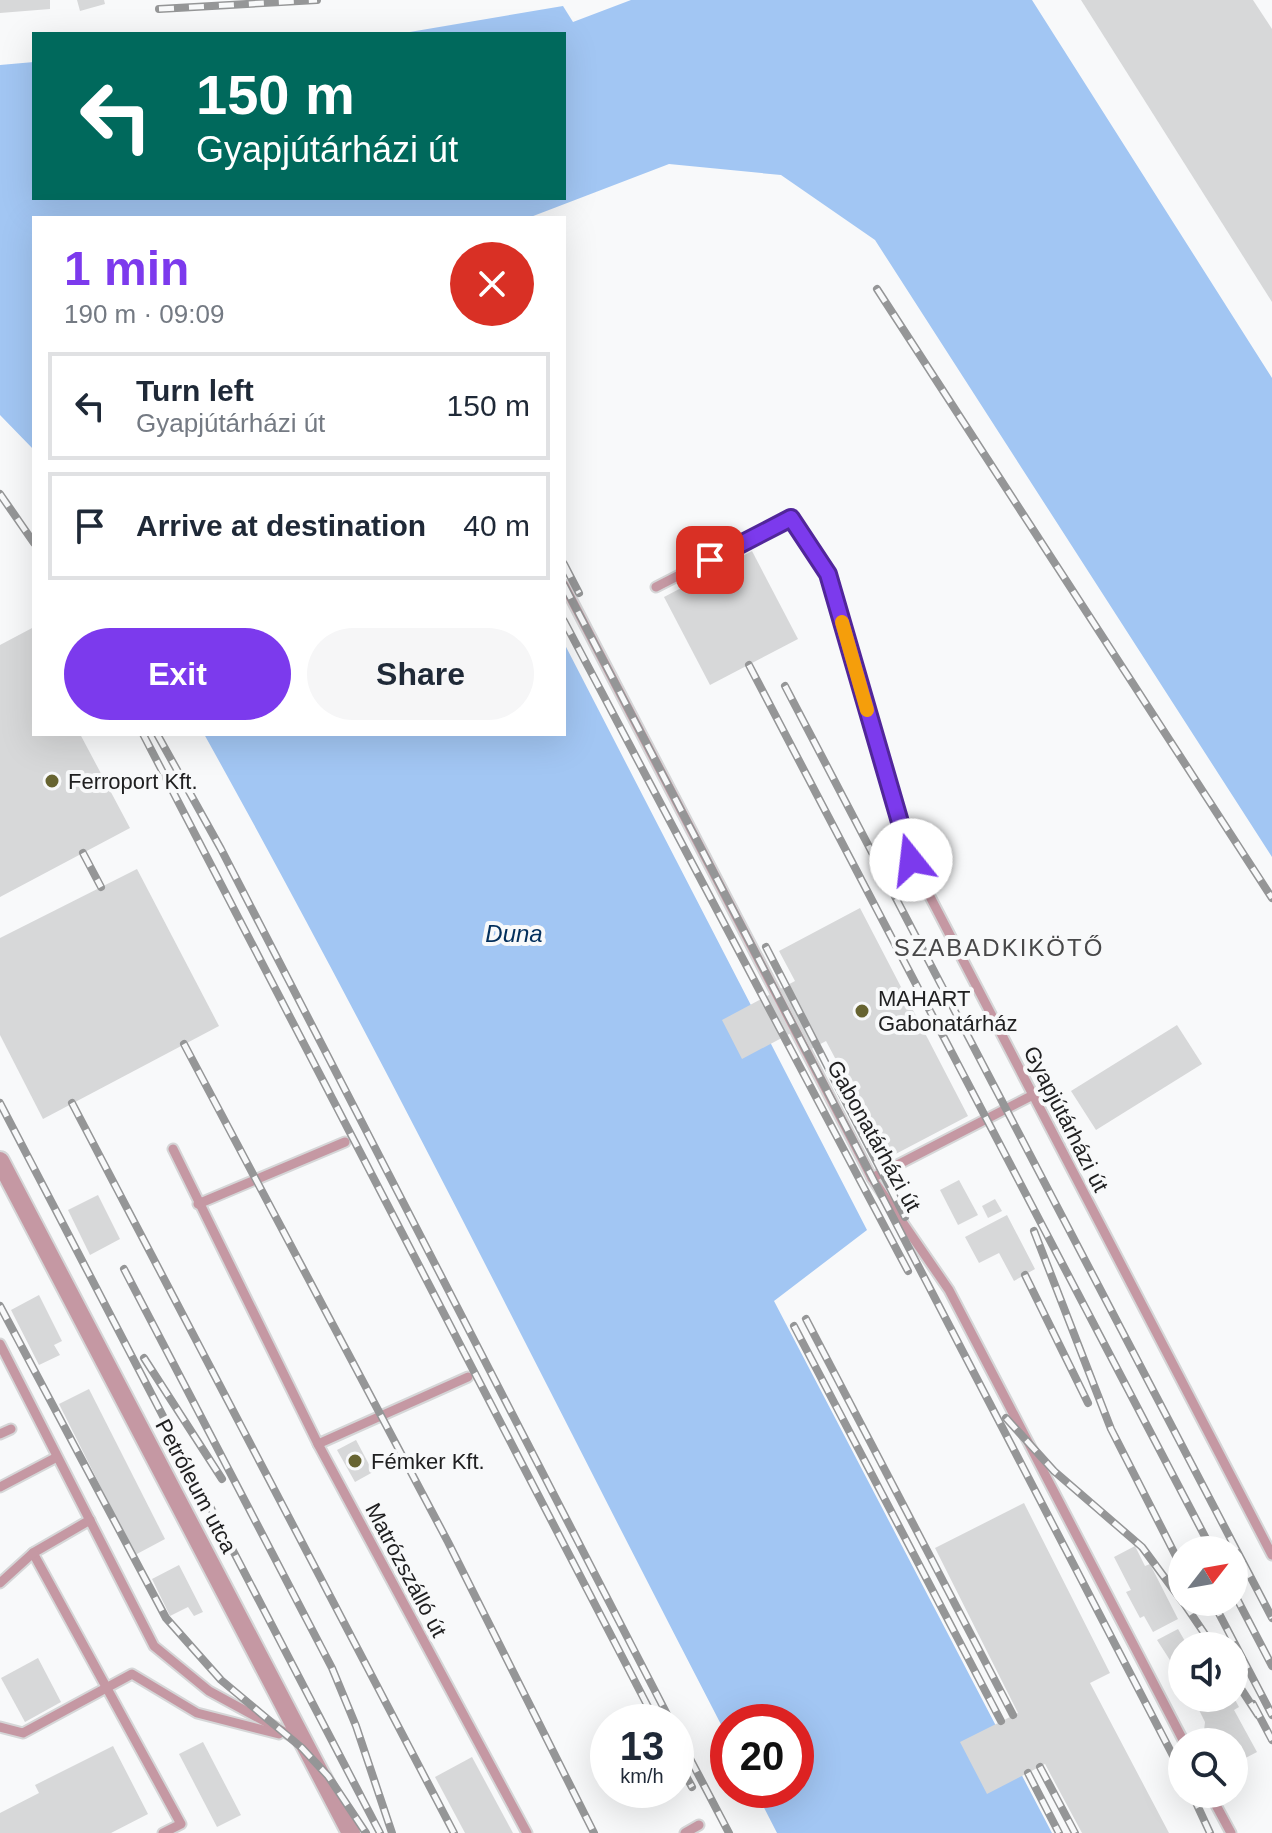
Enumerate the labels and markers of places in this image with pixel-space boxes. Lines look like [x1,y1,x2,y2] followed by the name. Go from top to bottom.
[676,526,744,594] pin
[68,769,198,794] place label: Ferroport Kft.
[43,772,61,790] marker: Ferroport Kft.
[878,986,1017,1036] place label: MAHART Gabonatárház
[853,1002,871,1020] marker: MAHART Gabonatárház
[371,1449,485,1474] place label: Fémker Kft.
[346,1452,364,1470] marker: Fémker Kft.

